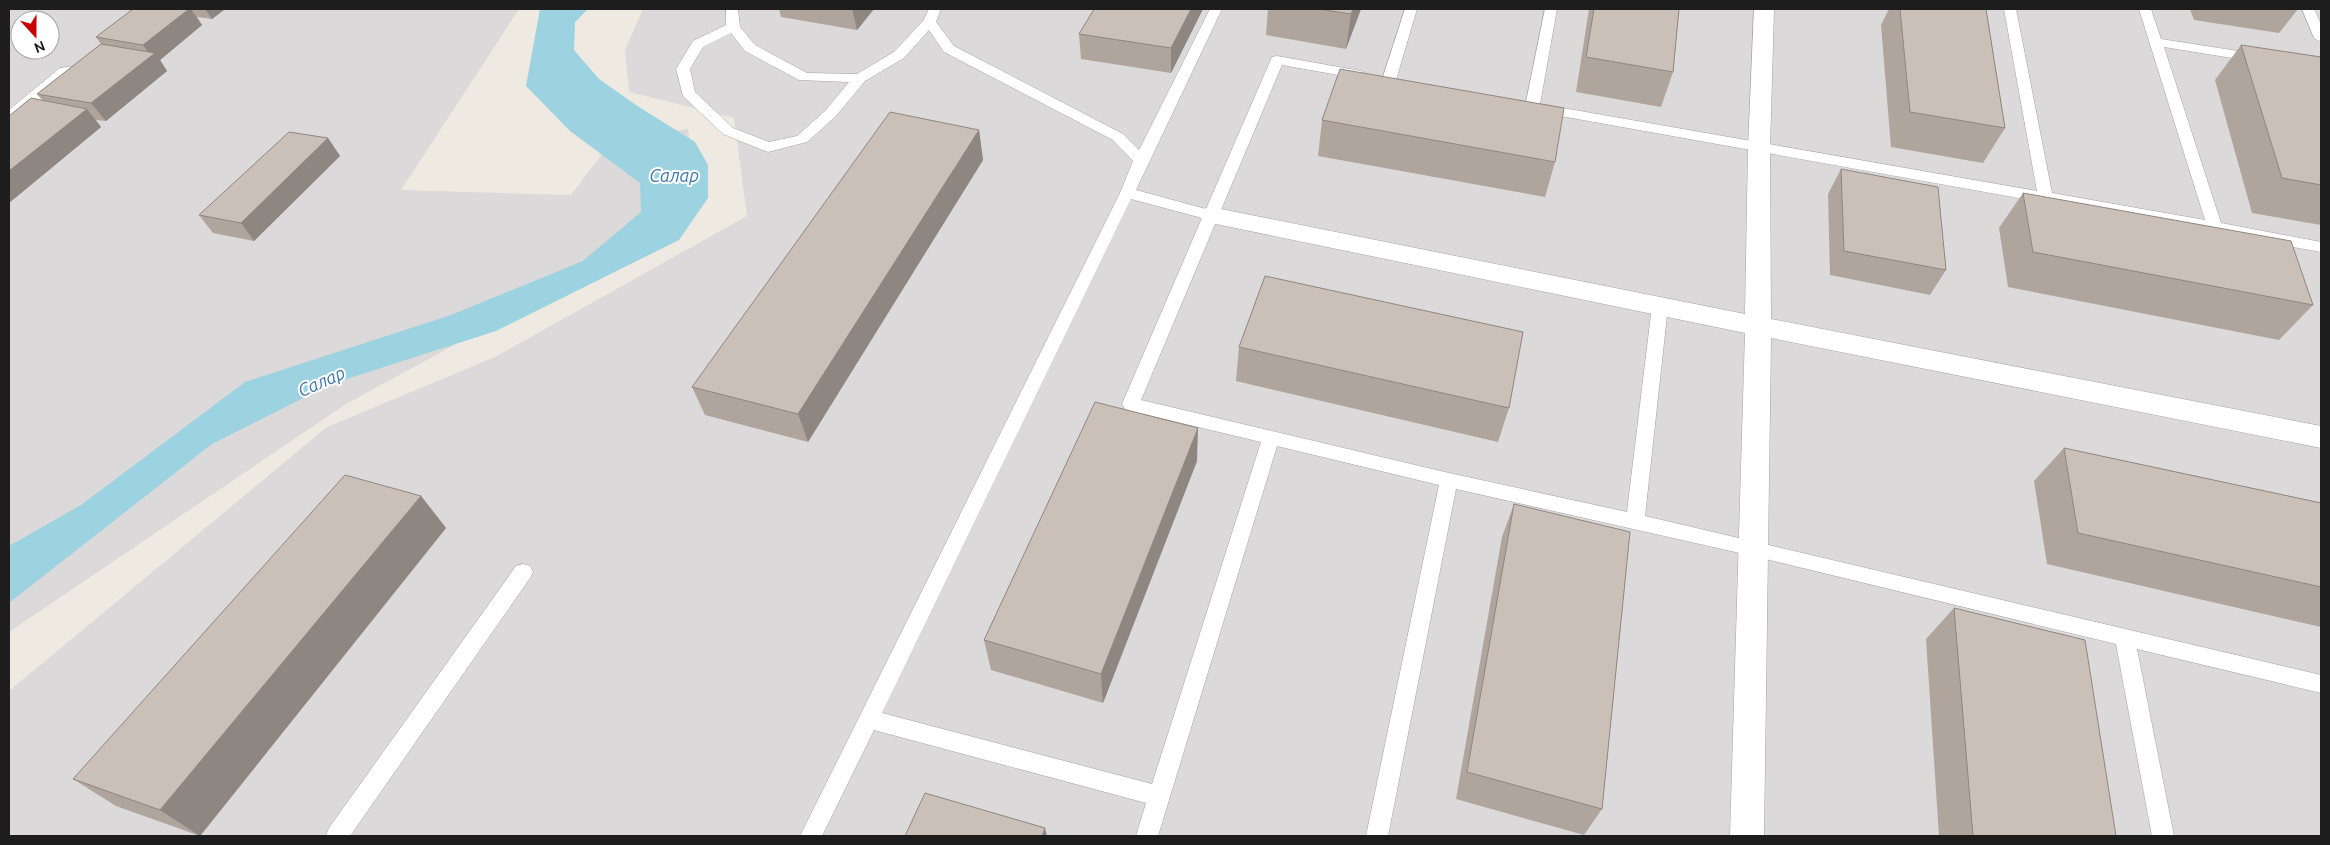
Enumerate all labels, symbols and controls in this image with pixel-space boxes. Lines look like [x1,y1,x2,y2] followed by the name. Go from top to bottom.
[10,10,60,60] north arrow
[32,38,47,56] text: N
[649,165,699,185] water label: Салар
[294,362,348,400] water label: Салар

